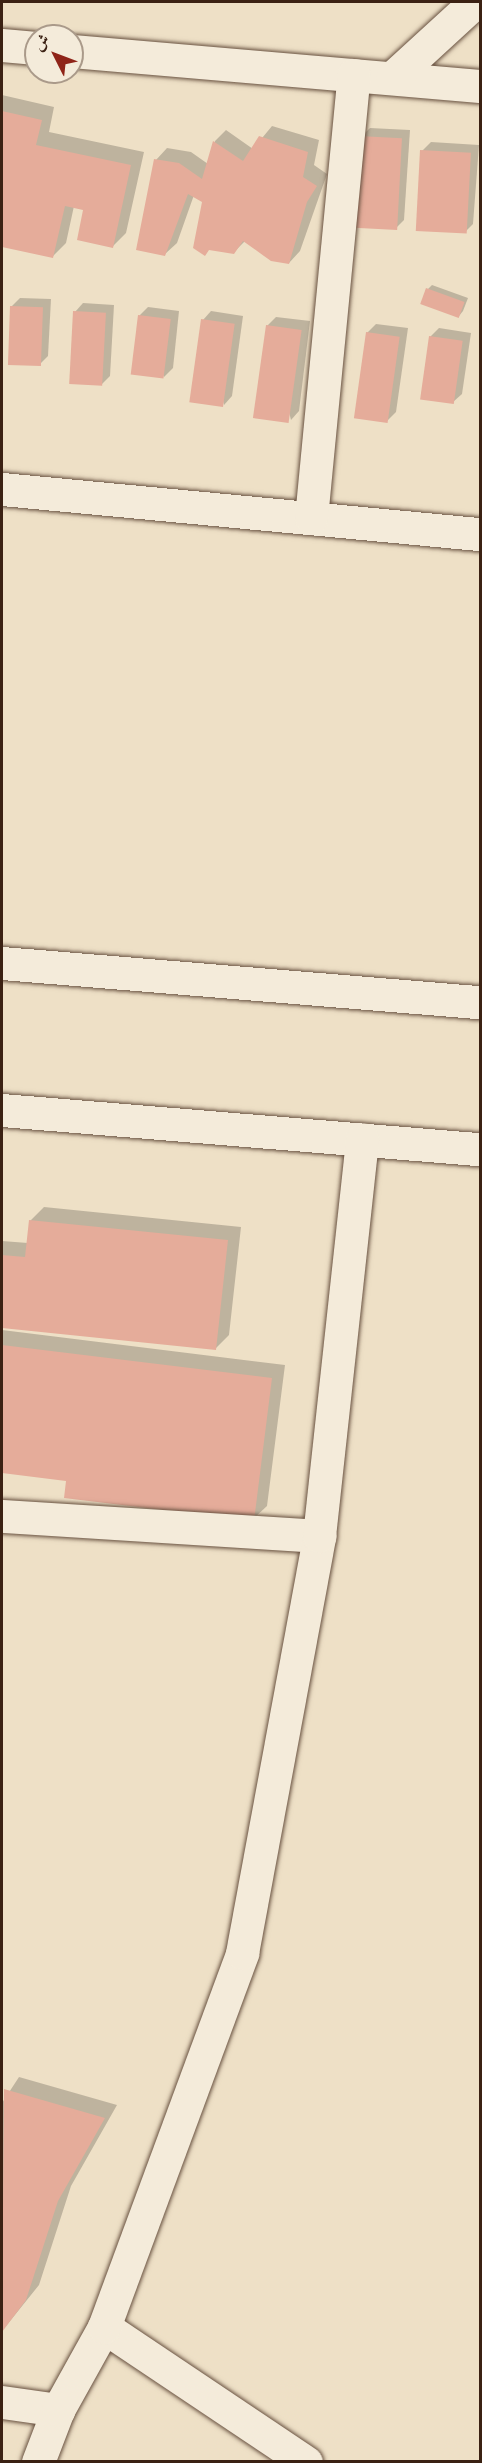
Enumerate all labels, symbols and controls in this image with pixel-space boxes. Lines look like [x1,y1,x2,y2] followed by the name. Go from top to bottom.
[24,24,84,84] north arrow
[31,32,53,55] text: ش

